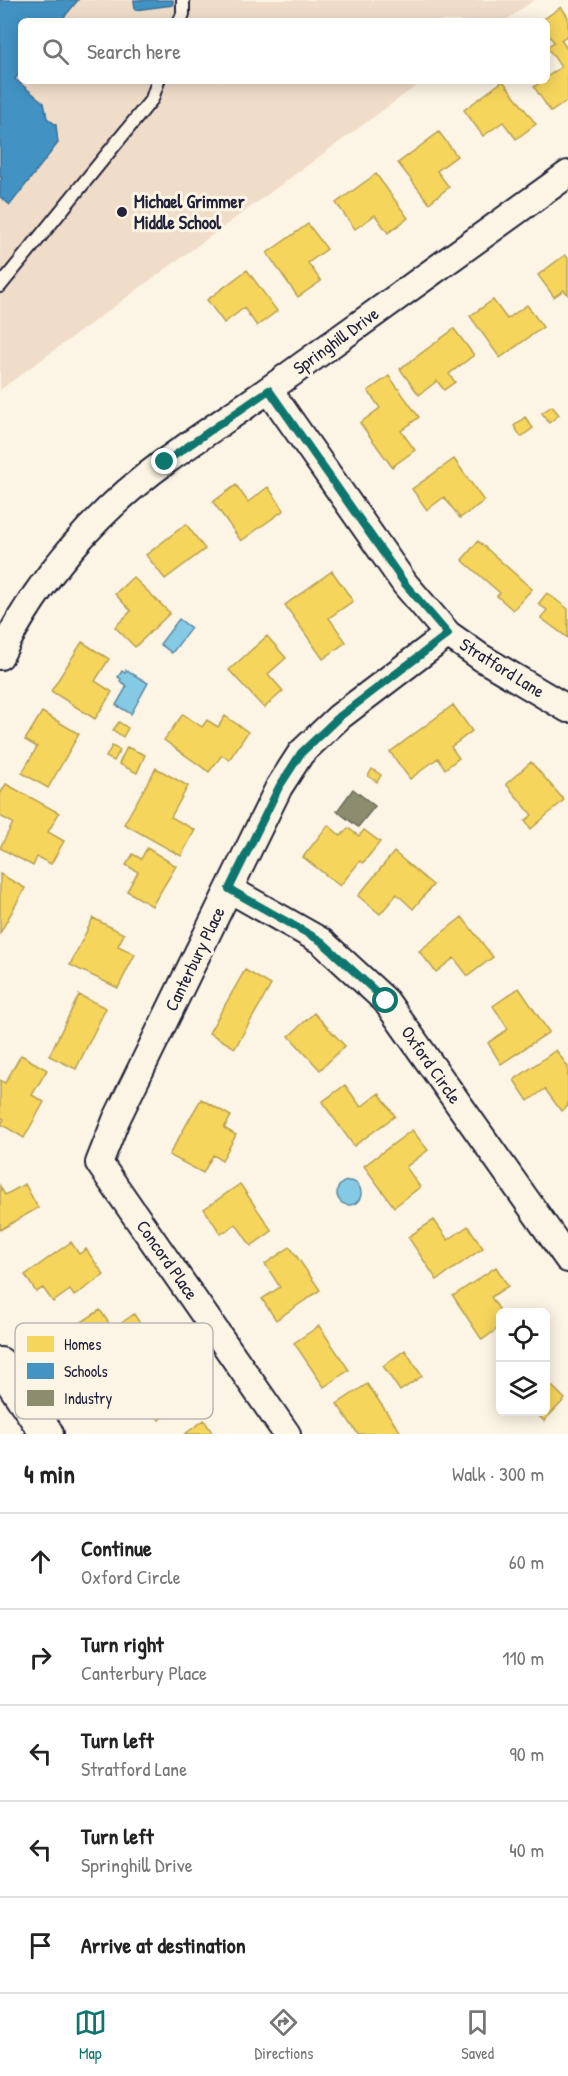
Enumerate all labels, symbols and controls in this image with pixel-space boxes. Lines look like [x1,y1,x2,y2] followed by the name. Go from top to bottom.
[18,18,550,84] search box
[39,35,72,68] icon: search
[87,36,181,66] text: Search here
[134,189,245,235] place label: Michael Grimmer Middle School
[115,205,129,219] marker: Michael Grimmer Middle School
[288,301,384,380] street label: Springhill Drive
[151,448,177,474] route end
[455,632,549,703] street label: Stratford Lane
[158,902,231,1015] street label: Canterbury Place
[372,987,398,1013] route start
[395,1021,467,1109] street label: Oxford Circle
[131,1215,204,1305] street label: Concord Place
[496,1308,550,1416] map controls
[496,1308,550,1362] button: locate
[15,1323,213,1419] legend
[64,1333,101,1355] text: Homes
[64,1360,108,1382] text: Schools
[496,1362,550,1416] button: layers
[64,1387,112,1409] text: Industry
[24,1456,75,1491] text: 4 min
[452,1460,544,1487] text: Walk · 300 m
[81,1533,152,1563] text: Continue
[24,1545,57,1578] icon: ahead
[509,1548,544,1575] text: 60 m
[81,1563,181,1590] text: Oxford Circle
[81,1629,164,1659] text: Turn right
[24,1641,57,1674] icon: right
[502,1644,544,1671] text: 110 m
[81,1659,207,1686] text: Canterbury Place
[81,1725,154,1755] text: Turn left
[24,1737,57,1770] icon: left
[510,1740,544,1767] text: 90 m
[81,1755,187,1782] text: Stratford Lane
[81,1821,154,1851] text: Turn left
[24,1833,57,1866] icon: left
[509,1836,544,1863] text: 40 m
[81,1851,193,1878] text: Springhill Drive
[24,1929,57,1962] icon: arrive
[81,1930,246,1960] text: Arrive at destination
[74,2006,107,2064] tab: Map
[255,2006,313,2064] tab: Directions
[461,2006,494,2064] tab: Saved

